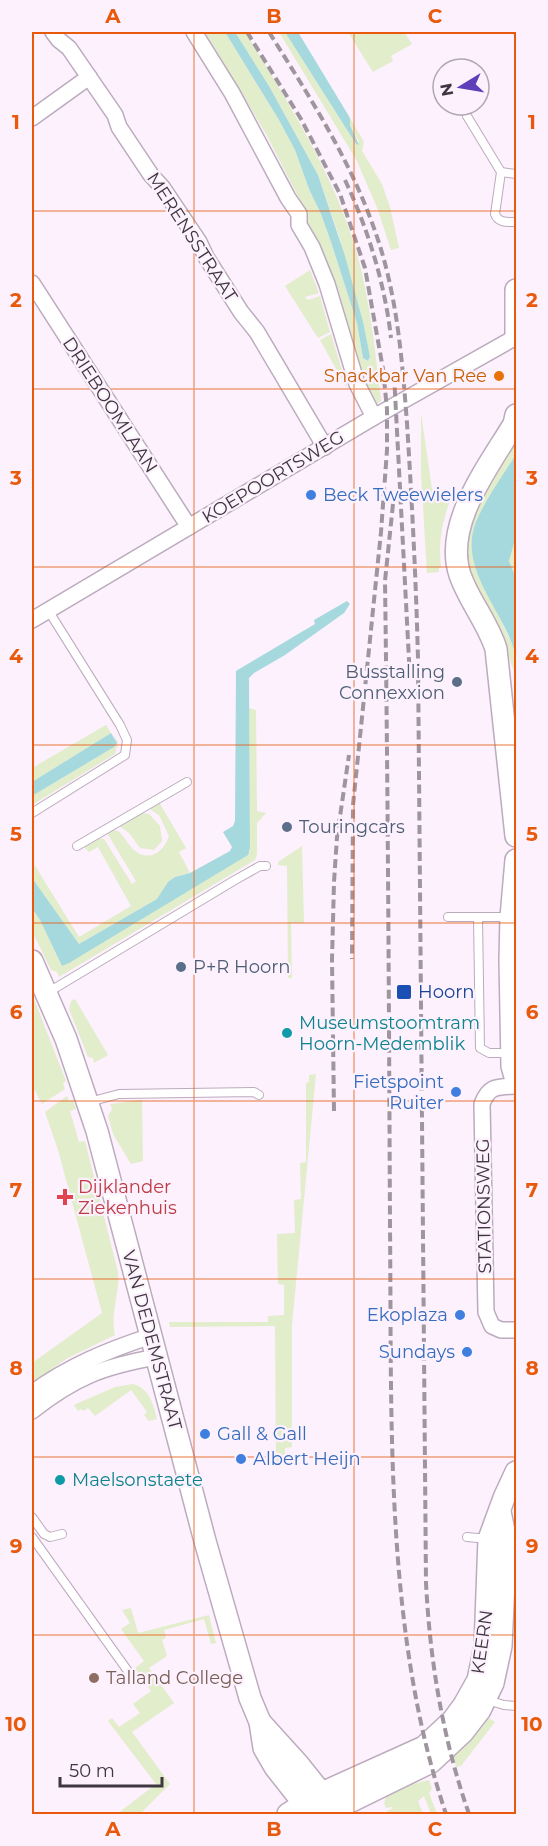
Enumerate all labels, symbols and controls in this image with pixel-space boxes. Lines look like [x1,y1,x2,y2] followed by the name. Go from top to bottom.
[104,4,121,28] text: A
[266,4,282,28] text: B
[428,4,443,28] text: C
[431,57,491,117] north arrow
[436,82,457,98] text: N
[12,110,20,134] text: 1
[528,110,536,134] text: 1
[142,168,242,306] street label: MERENSSTRAAT
[10,288,22,312] text: 2
[526,288,538,312] text: 2
[58,333,162,477] street label: DRIEBOOMLAAN
[324,365,487,387] place label: Snackbar Van Ree
[492,369,506,383] marker: Snackbar Van Ree
[198,426,348,528] street label: KOEPOORTSWEG
[9,466,22,490] text: 3
[525,466,538,490] text: 3
[323,484,483,506] place label: Beck Tweewielers
[304,488,318,502] marker: Beck Tweewielers
[9,644,23,668] text: 4
[525,644,539,668] text: 4
[339,661,445,704] place label: Busstalling Connexxion
[450,675,464,689] marker: Busstalling Connexxion
[299,816,405,838] place label: Touringcars
[280,820,294,834] marker: Touringcars
[10,822,22,846] text: 5
[526,822,538,846] text: 5
[193,956,290,978] place label: P+R Hoorn
[174,960,188,974] marker: P+R Hoorn
[418,981,474,1003] place label: Hoorn
[395,983,413,1001] marker: Hoorn
[10,1000,23,1024] text: 6
[526,1000,539,1024] text: 6
[299,1012,480,1055] place label: Museumstoomtram Hoorn-Medemblik
[280,1026,294,1040] marker: Museumstoomtram Hoorn-Medemblik
[353,1071,444,1114] place label: Fietspoint Ruiter
[449,1085,463,1099] marker: Fietspoint Ruiter
[472,1138,496,1274] street label: STATIONSWEG
[78,1176,177,1219] place label: Dijklander Ziekenhuis
[10,1178,22,1202] text: 7
[526,1178,538,1202] text: 7
[56,1188,74,1206] marker: Dijklander Ziekenhuis
[117,1248,187,1433] street label: VAN DEDEMSTRAAT
[367,1304,448,1326] place label: Ekoplaza
[453,1308,467,1322] marker: Ekoplaza
[379,1341,455,1363] place label: Sundays
[460,1345,474,1359] marker: Sundays
[9,1356,23,1380] text: 8
[525,1356,539,1380] text: 8
[217,1423,307,1445] place label: Gall & Gall
[198,1427,212,1441] marker: Gall & Gall
[253,1448,361,1470] place label: Albert Heijn
[234,1452,248,1466] marker: Albert Heijn
[72,1469,203,1491] place label: Maelsonstaete
[53,1473,67,1487] marker: Maelsonstaete
[10,1534,22,1558] text: 9
[526,1534,538,1558] text: 9
[467,1609,497,1675] street label: KEERN
[106,1667,243,1689] place label: Talland College
[87,1671,101,1685] marker: Talland College
[5,1712,27,1736] text: 10
[521,1712,543,1736] text: 10
[60,1750,162,1788] scale bar
[69,1760,115,1782] text: 50 m
[104,1817,121,1841] text: A
[266,1817,282,1841] text: B
[428,1817,443,1841] text: C

